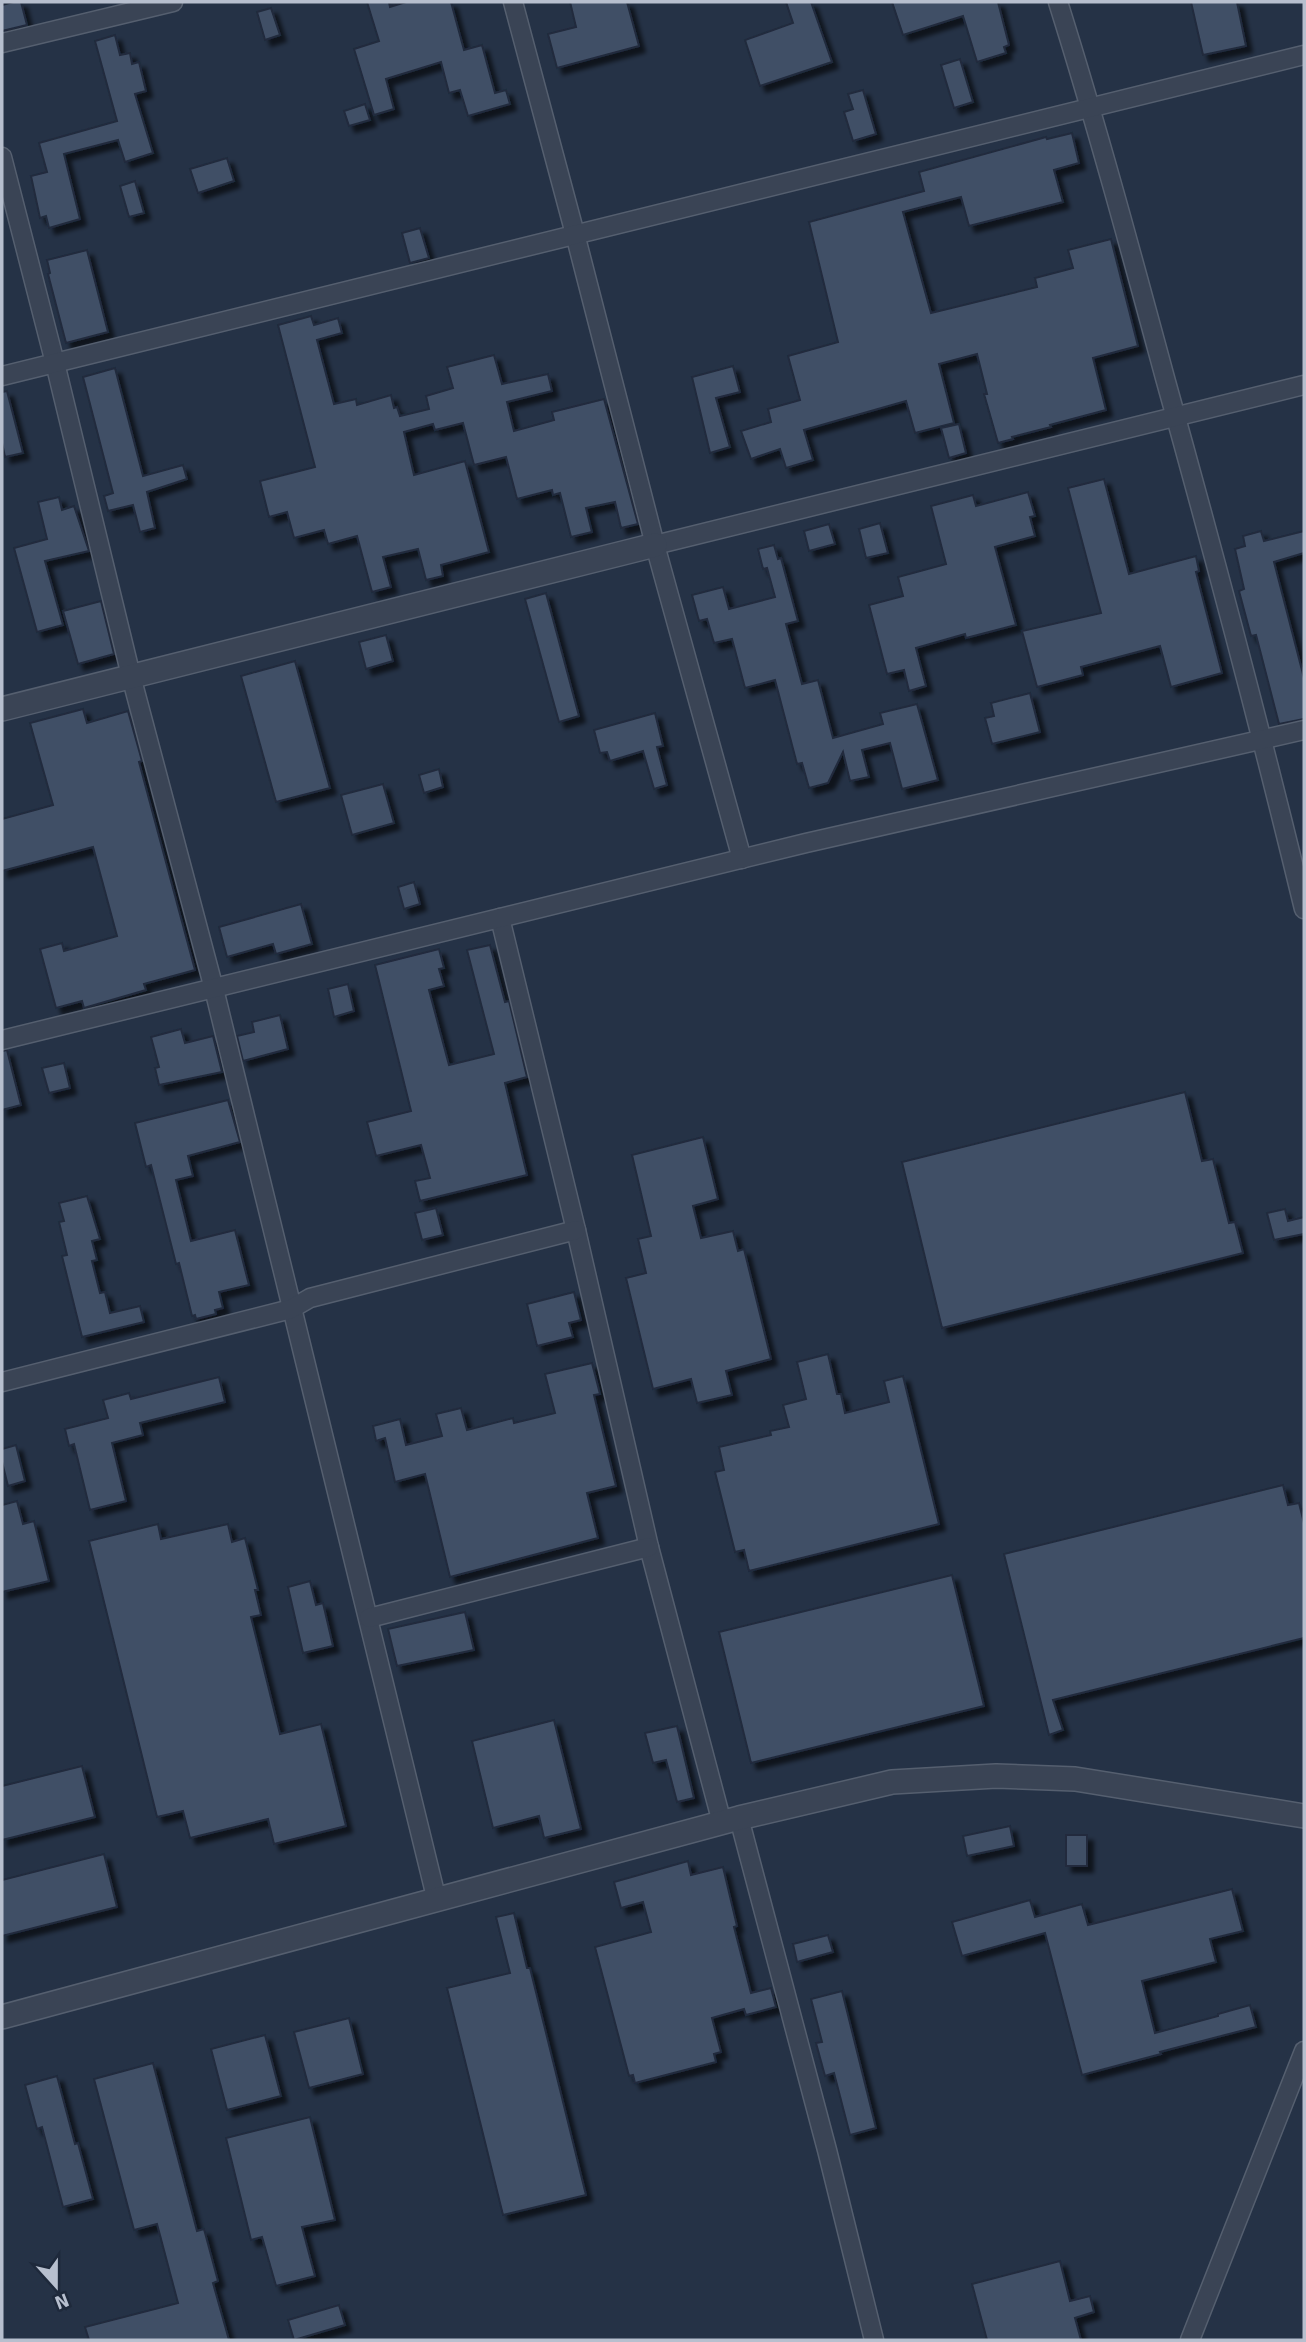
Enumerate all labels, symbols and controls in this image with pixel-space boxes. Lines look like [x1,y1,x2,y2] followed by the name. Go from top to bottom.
[21,2251,91,2321] north arrow
[51,2287,72,2315] text: N

